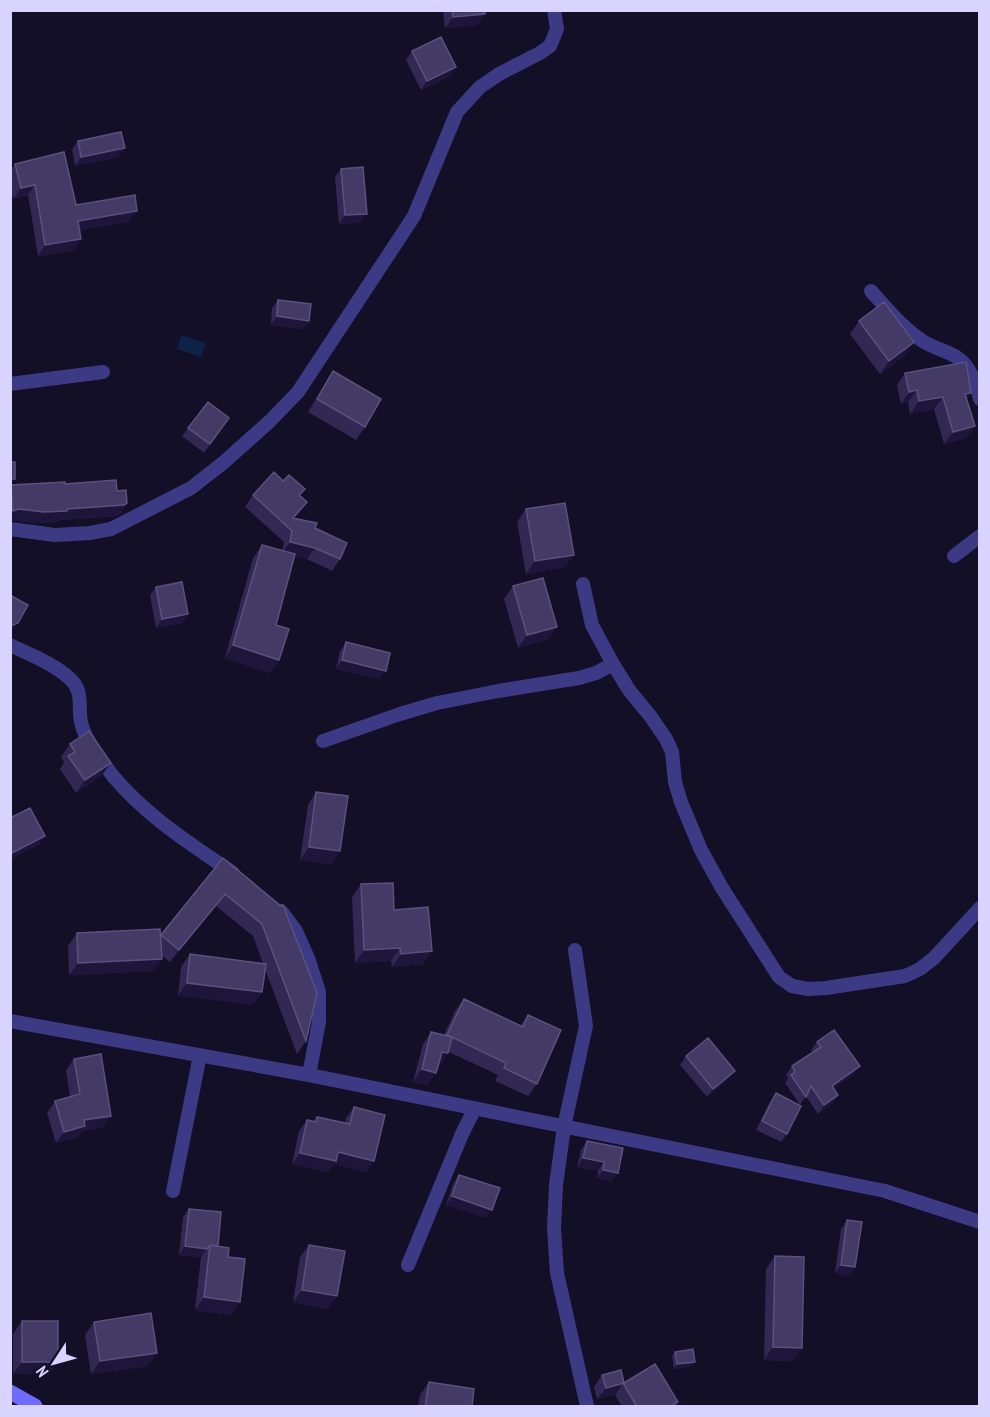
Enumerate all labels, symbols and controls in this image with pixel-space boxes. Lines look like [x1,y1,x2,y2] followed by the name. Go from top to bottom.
[24,1333,84,1393] north arrow
[31,1362,52,1381] text: N

